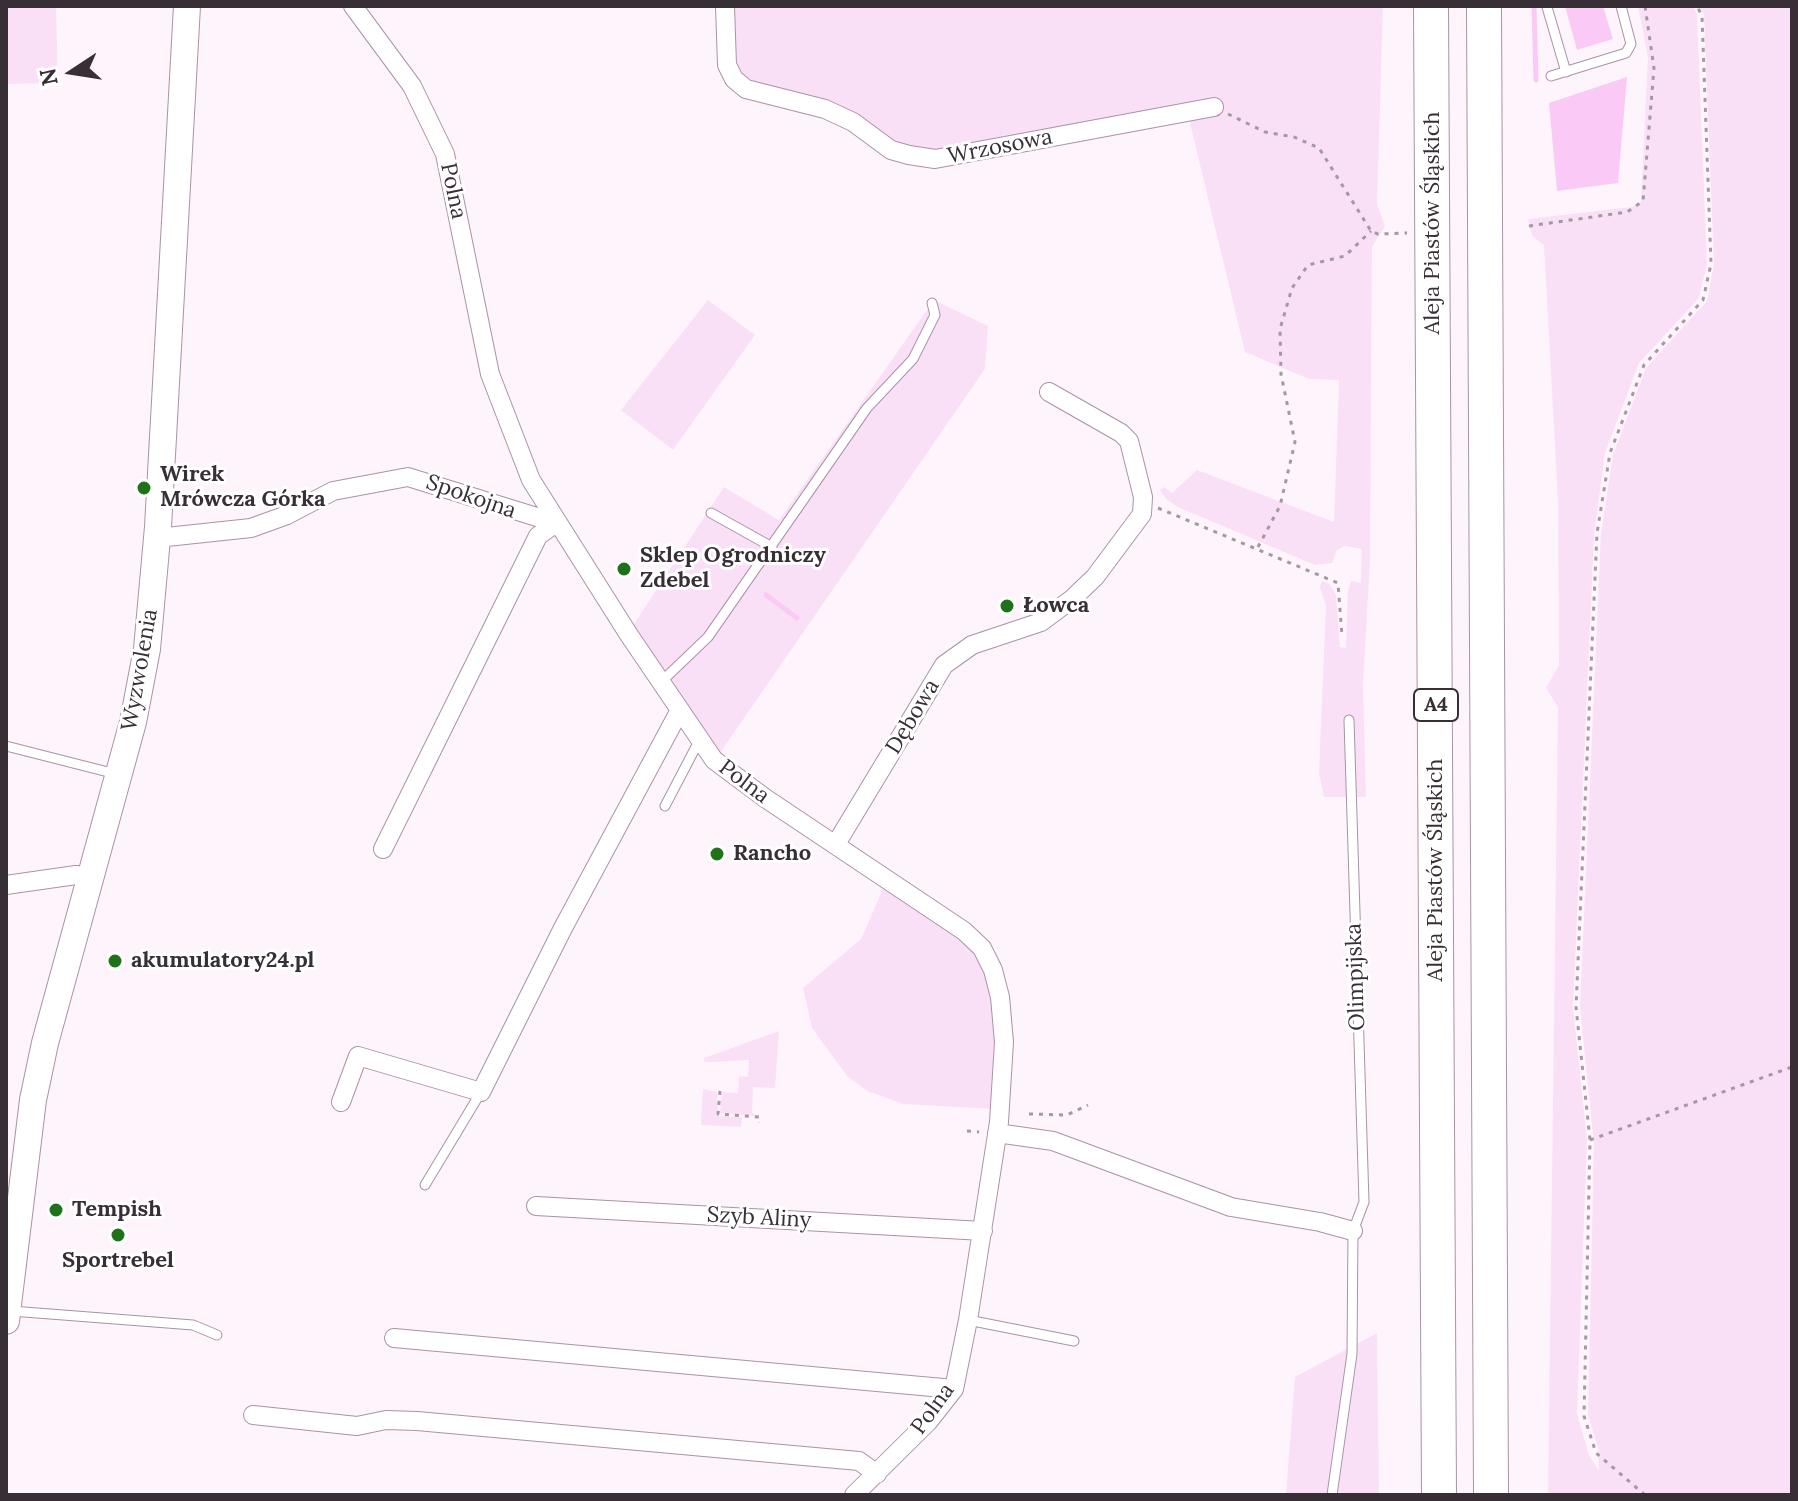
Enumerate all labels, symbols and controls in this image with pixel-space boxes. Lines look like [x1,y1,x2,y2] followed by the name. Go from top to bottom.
[32,32,112,112] north arrow
[33,66,64,88] text: N
[1420,111,1446,335] street label: Aleja Piastów Śląskich
[945,124,1055,170] street label: Wrzosowa
[434,161,472,221] street label: Polna
[160,462,325,514] place label: Wirek Mrówcza Górka
[423,469,519,525] street label: Spokojna
[135,479,153,497] marker: Wirek Mrówcza Górka
[640,543,826,594] place label: Sklep Ogrodniczy Zdebel
[615,560,633,578] marker: Sklep Ogrodniczy Zdebel
[1023,593,1089,619] place label: Łowca
[998,597,1016,615] marker: Łowca
[116,607,164,733] street label: Wyzwolenia
[880,675,946,759] street label: Dębowa
[1414,689,1458,721] road number: A4
[713,754,775,810] street label: Polna
[1423,758,1449,982] street label: Aleja Piastów Śląskich
[733,841,811,867] place label: Rancho
[708,845,726,863] marker: Rancho
[1341,923,1371,1031] street label: Olimpijska
[131,948,314,974] place label: akumulatory24.pl
[106,952,124,970] marker: akumulatory24.pl
[72,1197,162,1223] place label: Tempish
[47,1201,65,1219] marker: Tempish
[706,1202,812,1234] street label: Szyb Aliny
[109,1226,127,1244] marker: Sportrebel
[62,1248,174,1274] place label: Sportrebel
[906,1378,960,1440] street label: Polna

